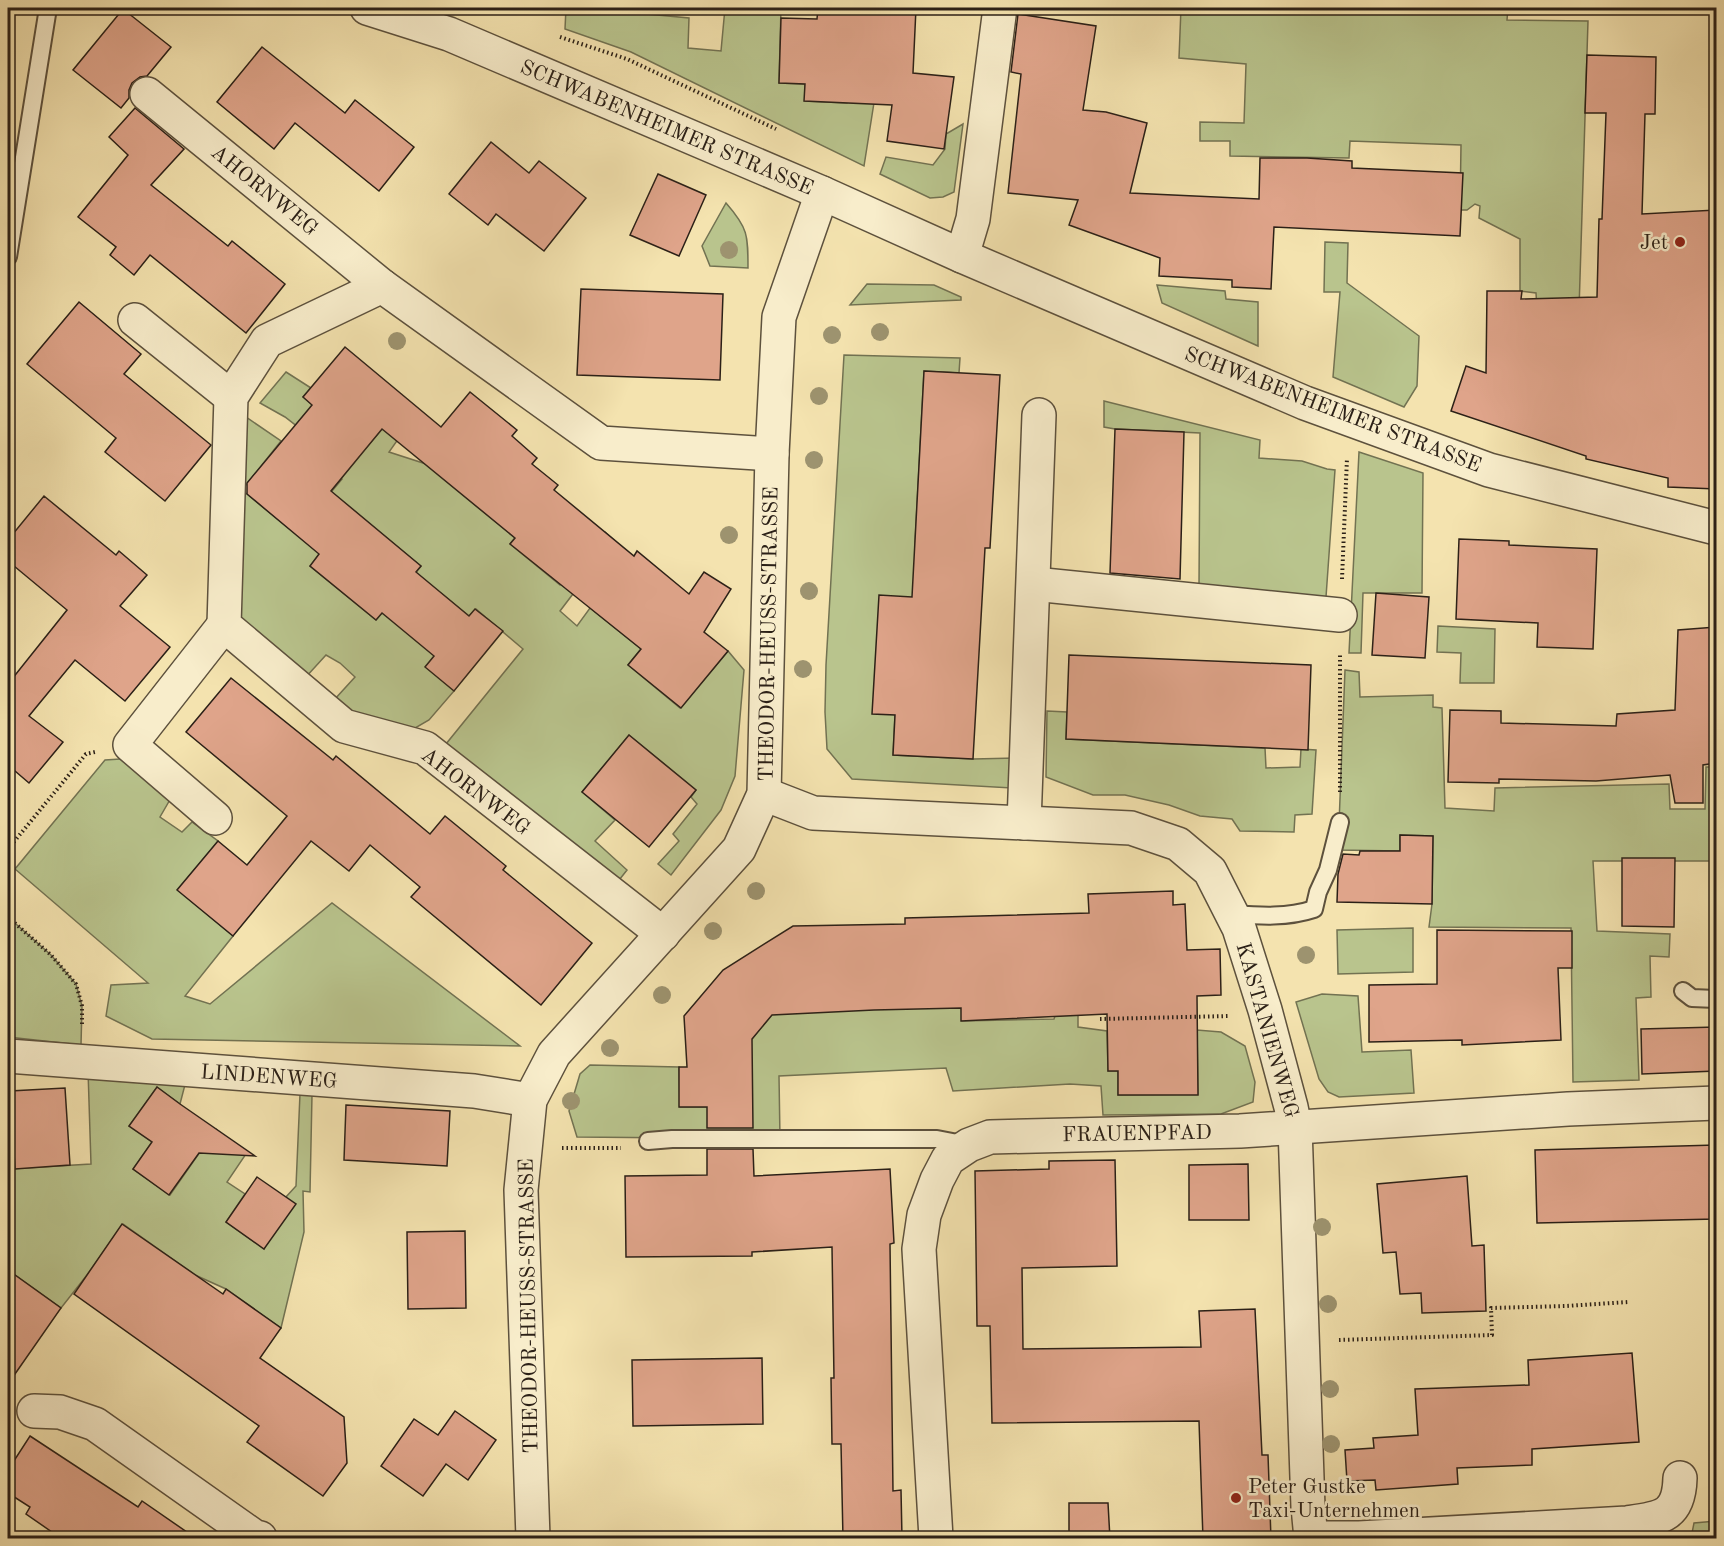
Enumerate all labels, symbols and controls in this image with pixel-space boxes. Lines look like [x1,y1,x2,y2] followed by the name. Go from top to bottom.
[517,57,816,200] street label: SCHWABENHEIMER STRASSE
[207,142,321,240] street label: AHORNWEG
[1640,233,1668,254] place label: Jet
[1673,235,1687,249] marker: Jet
[1181,344,1484,477] street label: SCHWABENHEIMER STRASSE
[756,486,783,782] street label: THEODOR-HEUSS-STRASSE
[417,745,534,840] street label: AHORNWEG
[1231,940,1302,1121] street label: KASTANIENWEG
[200,1062,338,1093] street label: LINDENWEG
[1062,1123,1212,1146] street label: FRAUENPFAD
[516,1158,543,1454] street label: THEODOR-HEUSS-STRASSE
[1248,1477,1420,1522] place label: Peter Gustke Taxi-Unternehmen
[1229,1491,1243,1505] marker: Peter Gustke Taxi-Unternehmen

